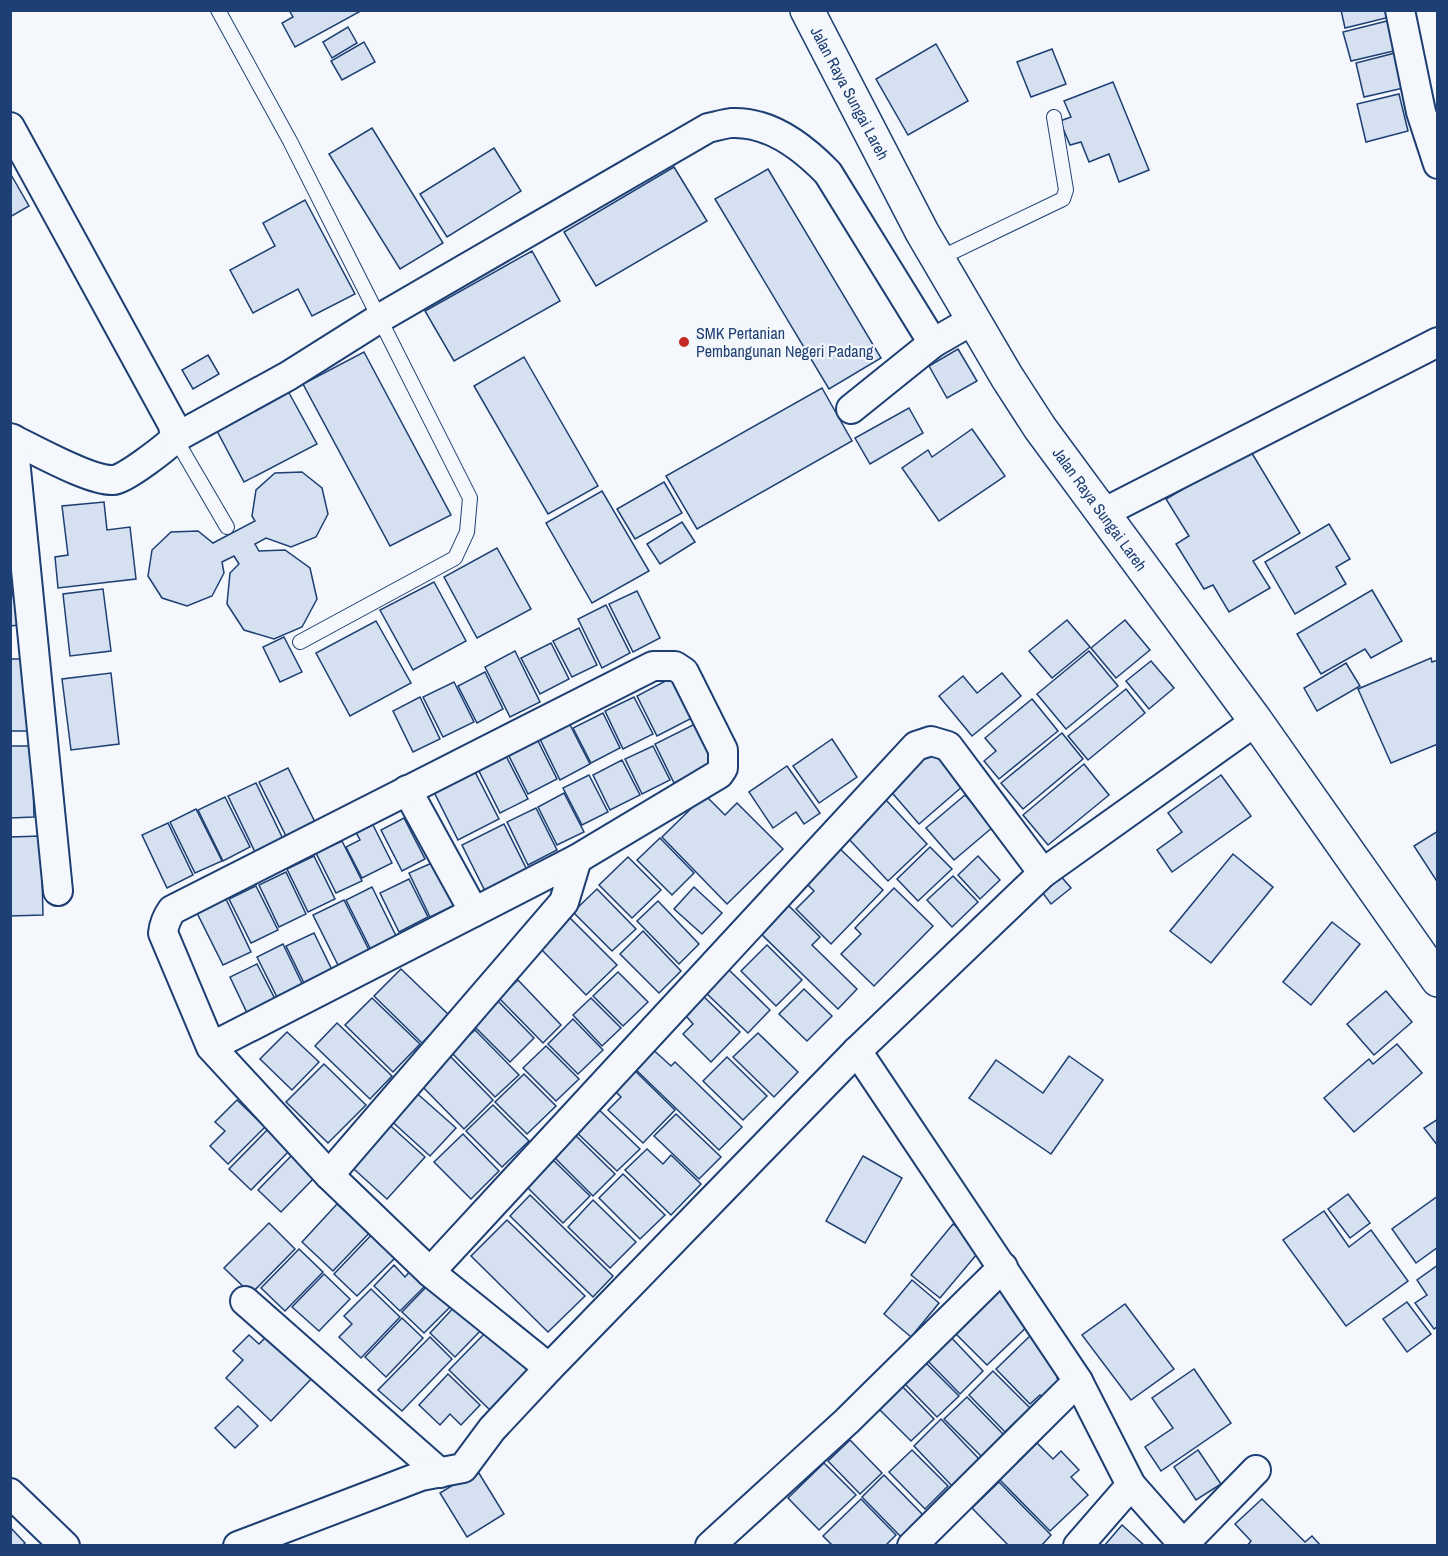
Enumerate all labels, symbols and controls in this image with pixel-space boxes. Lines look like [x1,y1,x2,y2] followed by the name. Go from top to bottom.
[806,22,894,164] street label: Jalan Raya Sungai Lareh
[696,322,874,362] place label: SMK Pertanian Pembangunan Negeri Padang
[677,335,691,349] marker: SMK Pertanian Pembangunan Negeri Padang
[1048,443,1152,575] street label: Jalan Raya Sungai Lareh

